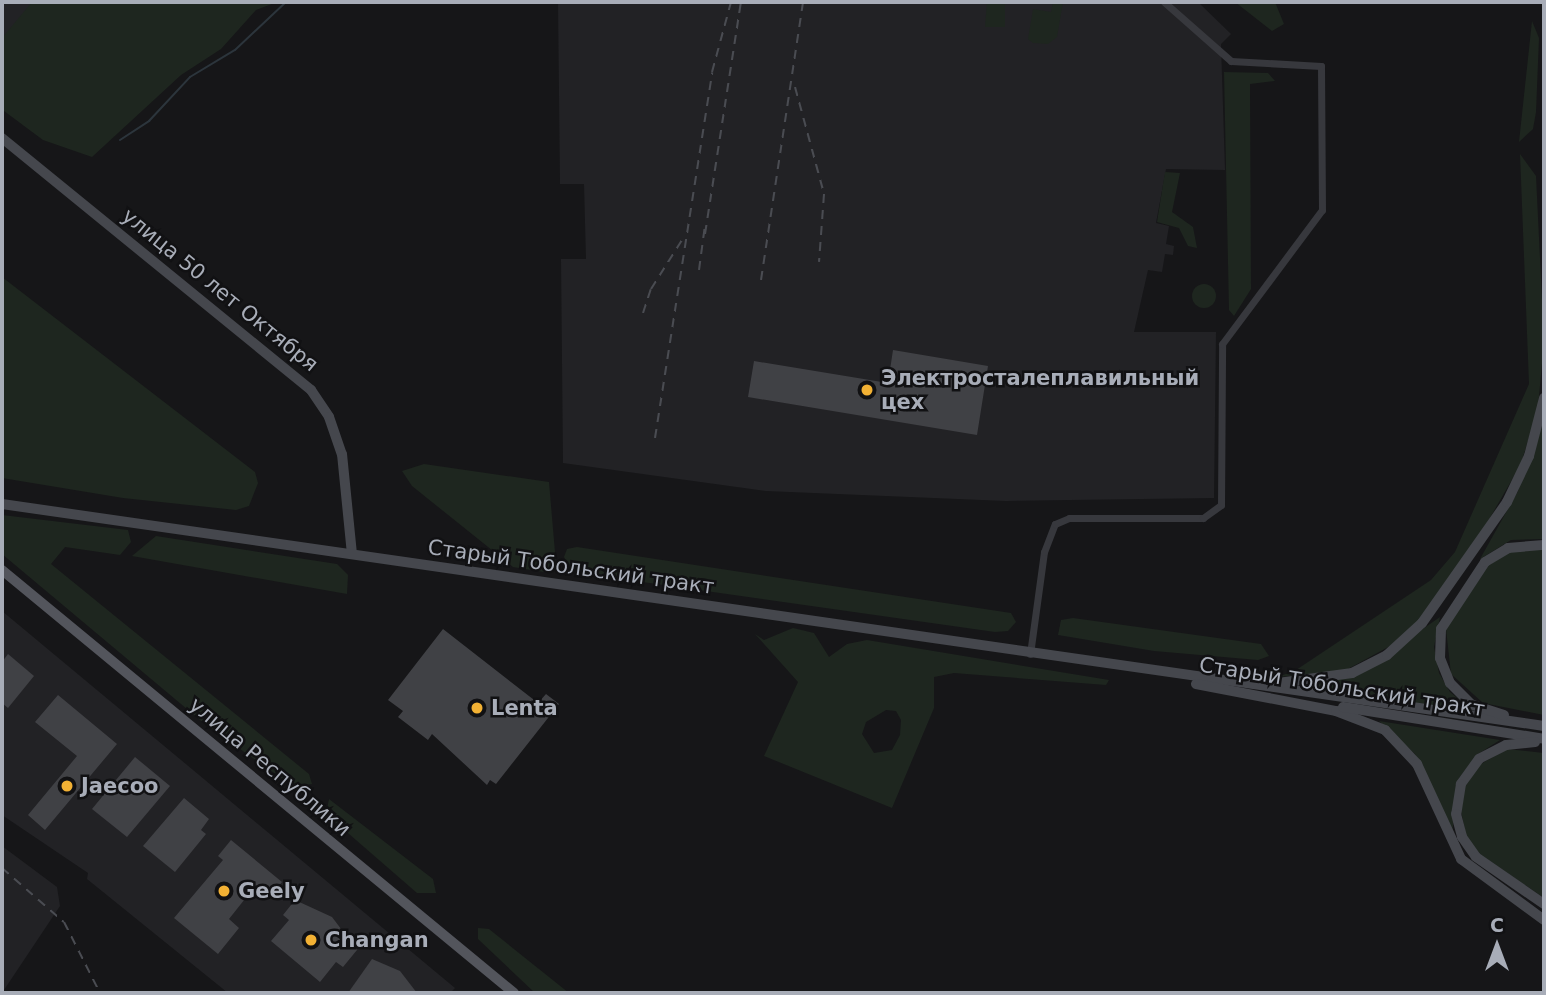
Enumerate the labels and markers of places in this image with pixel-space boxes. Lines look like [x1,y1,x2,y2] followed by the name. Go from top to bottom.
[881,365,1199,415] place label: Электросталеплавильный цех
[859,382,875,398] marker: Электросталеплавильный цех
[491,695,558,721] place label: Lenta
[469,700,485,716] marker: Lenta
[81,773,159,799] place label: Jaecoo
[59,778,75,794] marker: Jaecoo
[238,878,305,904] place label: Geely
[216,883,232,899] marker: Geely
[325,927,429,953] place label: Changan
[303,932,319,948] marker: Changan

